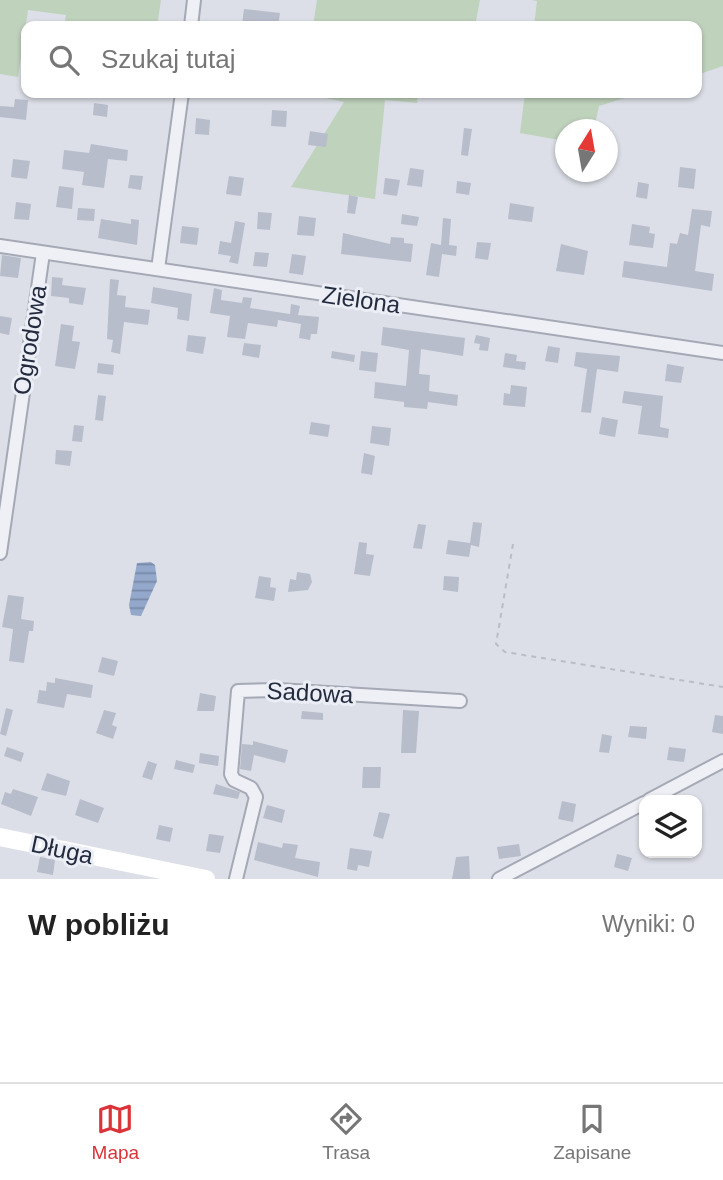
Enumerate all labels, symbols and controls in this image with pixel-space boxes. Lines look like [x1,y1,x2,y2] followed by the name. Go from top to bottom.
[21,21,702,98] search box
[45,41,83,79] icon: search
[101,44,235,74] text: Szukaj tutaj
[555,119,618,182] north arrow
[320,281,403,318] street label: Zielona
[8,282,52,397] street label: Ogrodowa
[266,677,355,708] street label: Sadowa
[639,795,702,858] map controls
[639,795,702,858] button: layers
[29,830,96,869] street label: Długa
[28,908,170,941] text: W pobliżu
[602,911,695,937] text: Wyniki: 0
[92,1100,139,1164] tab: Mapa
[322,1100,370,1164] tab: Trasa
[553,1100,631,1164] tab: Zapisane

